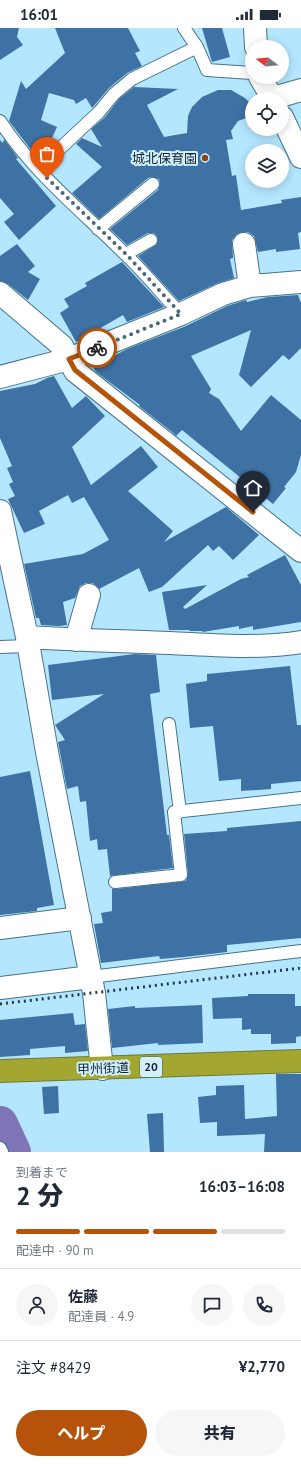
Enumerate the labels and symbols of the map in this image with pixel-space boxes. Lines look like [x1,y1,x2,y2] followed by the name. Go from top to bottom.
[245,40,289,84] north arrow
[30,137,64,178] pin
[132,150,197,167] place label: 城北保育園
[200,153,210,163] marker: 城北保育園
[77,328,117,368] courier
[236,471,270,512] pin
[140,1057,162,1077] road number: 20
[77,1059,129,1078] street label: 甲州街道

